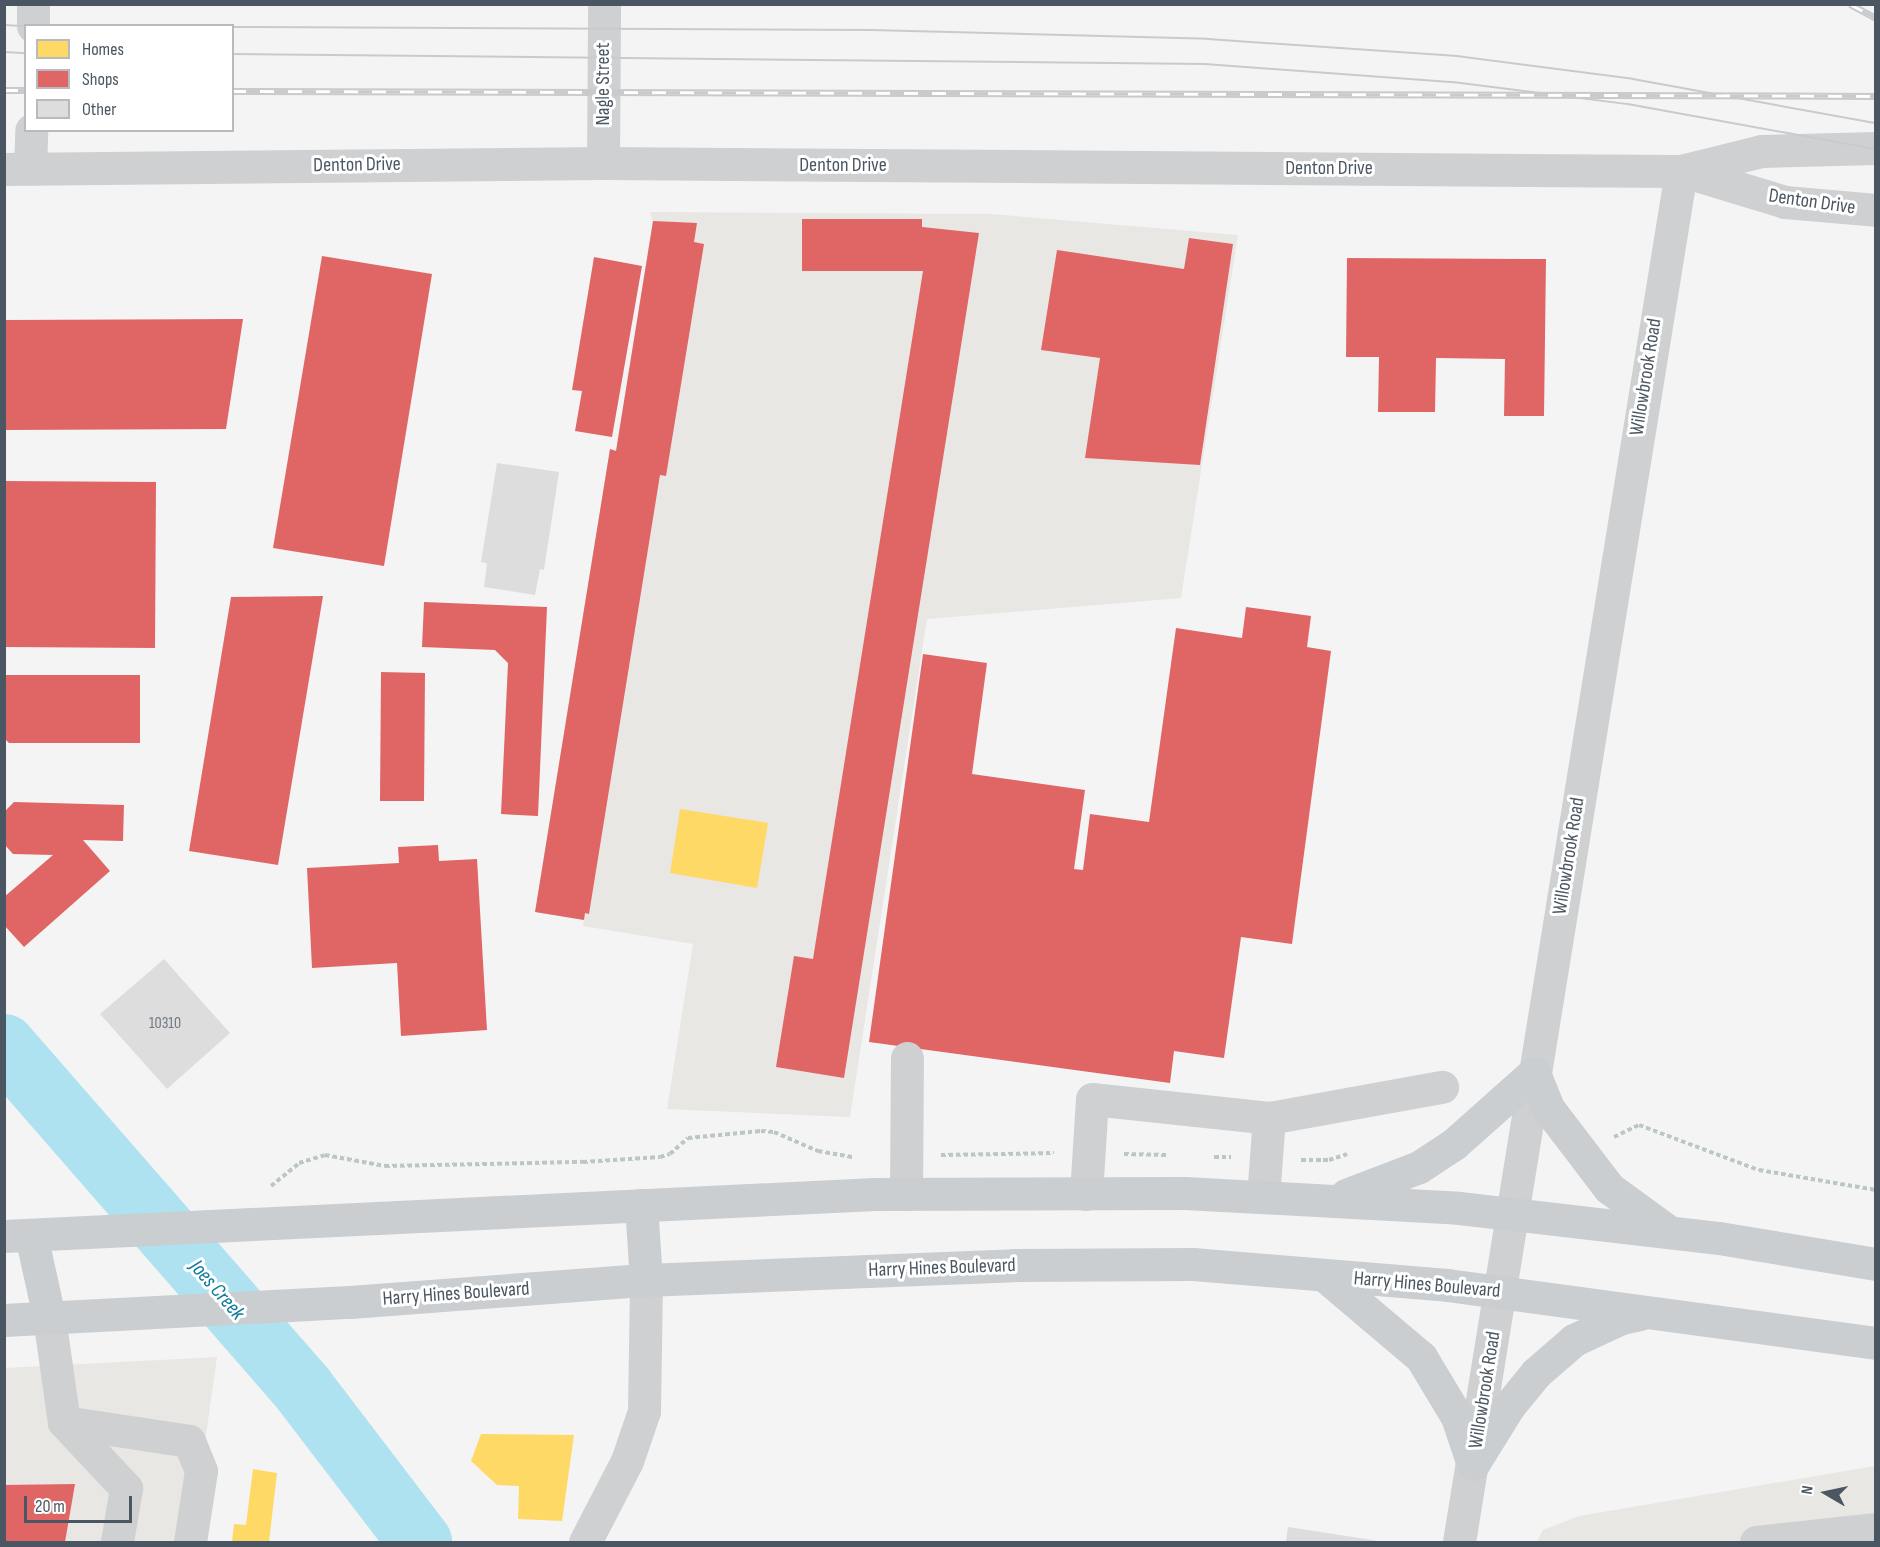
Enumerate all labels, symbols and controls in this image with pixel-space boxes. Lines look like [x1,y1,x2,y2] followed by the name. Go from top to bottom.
[24,24,234,132] legend
[82,39,124,60] text: Homes
[591,42,615,126] street label: Nagle Street
[82,69,119,90] text: Shops
[82,99,116,120] text: Other
[313,152,401,178] street label: Denton Drive
[799,153,887,177] street label: Denton Drive
[1285,156,1373,180] street label: Denton Drive
[1767,184,1857,220] street label: Denton Drive
[1625,317,1667,437] street label: Willowbrook Road
[1548,796,1590,916] street label: Willowbrook Road
[149,1014,181,1034] house number: 10310
[868,1253,1016,1283] street label: Harry Hines Boulevard
[184,1255,250,1325] water label: Joes Creek
[1353,1267,1501,1303] street label: Harry Hines Boulevard
[382,1277,530,1311] street label: Harry Hines Boulevard
[1464,1330,1506,1450] street label: Willowbrook Road
[1796,1463,1856,1523] north arrow
[27,1484,135,1522] scale bar
[1798,1484,1818,1496] text: N
[35,1496,65,1517] text: 20 m

